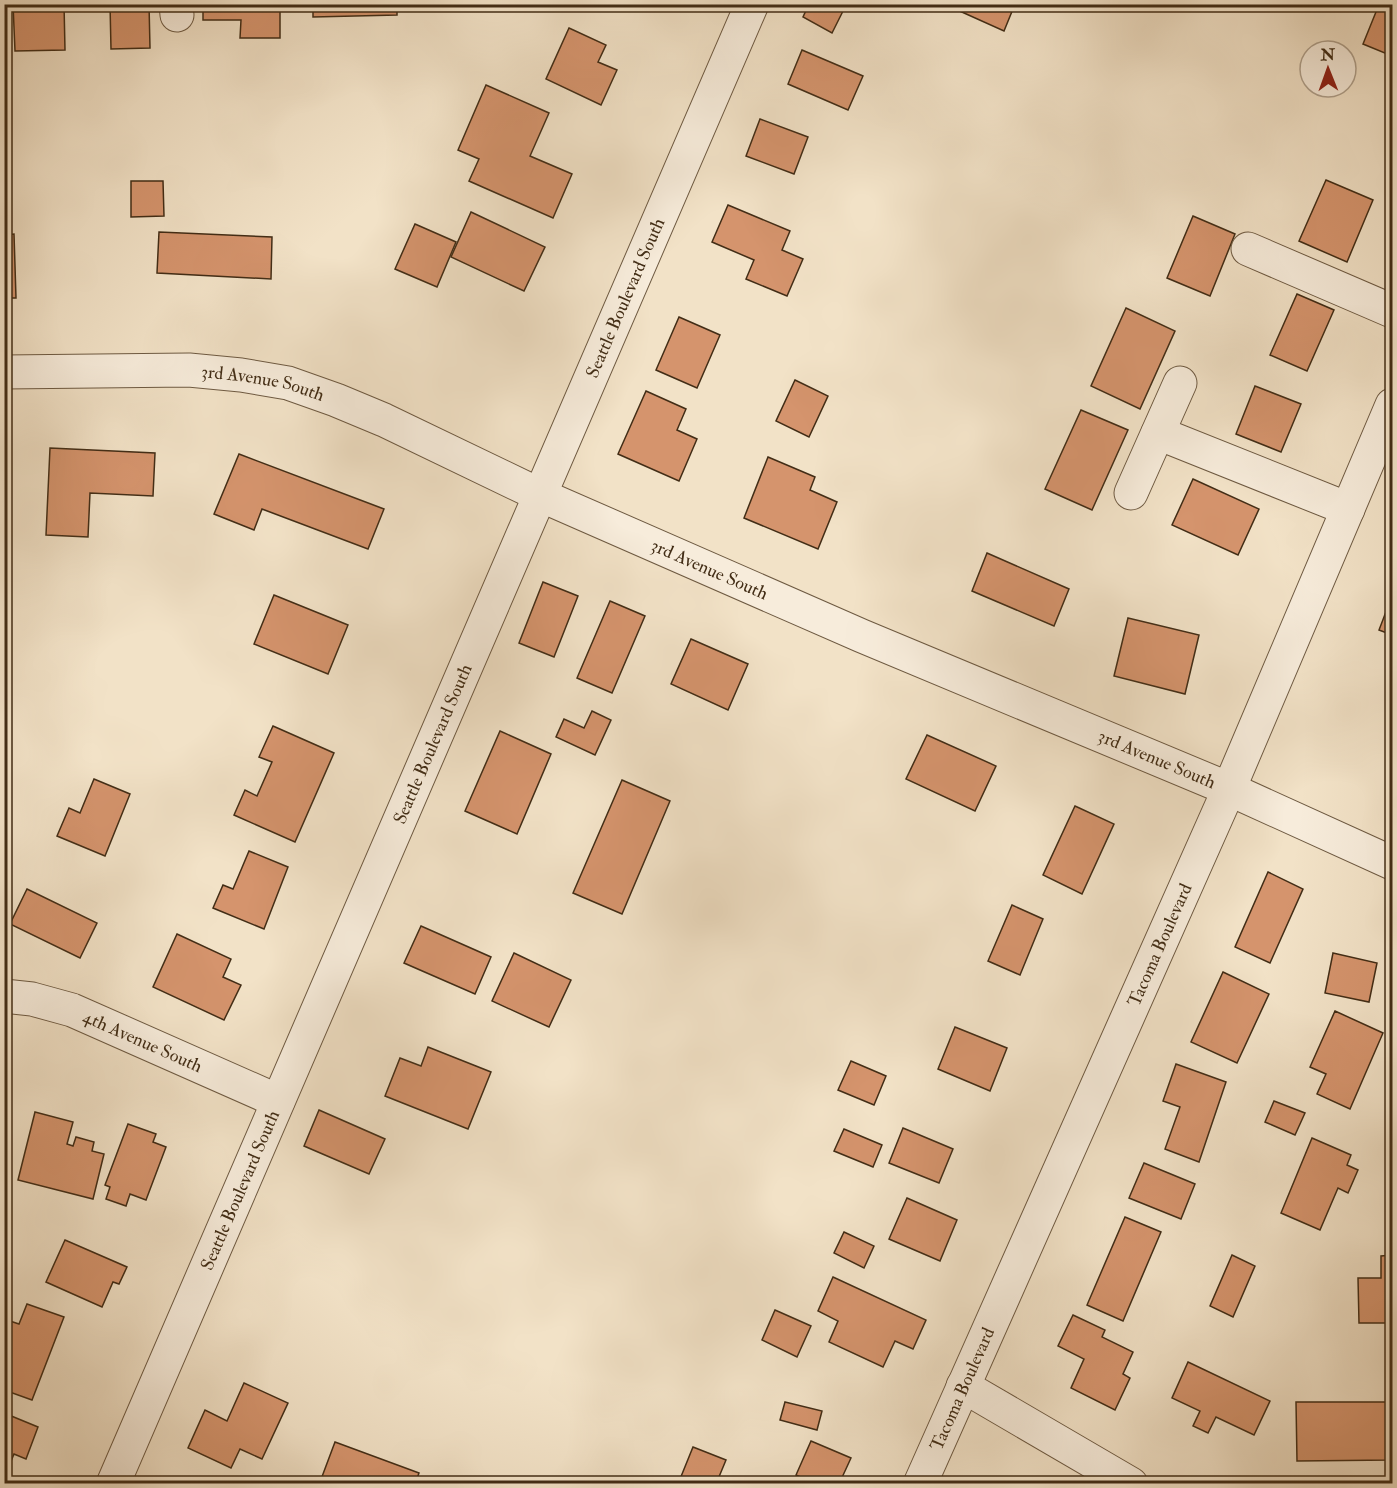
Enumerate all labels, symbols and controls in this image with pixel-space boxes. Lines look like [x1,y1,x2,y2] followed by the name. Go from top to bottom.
[1298,39,1358,99] north arrow
[1319,45,1336,65] text: N
[580,214,670,381] street label: Seattle Boulevard South
[200,360,328,407] street label: 3rd Avenue South
[647,534,772,605] street label: 3rd Avenue South
[388,660,477,828] street label: Seattle Boulevard South
[1095,724,1220,794] street label: 3rd Avenue South
[1122,880,1197,1010] street label: Tacoma Boulevard
[80,1005,206,1078] street label: 4th Avenue South
[195,1106,285,1274] street label: Seattle Boulevard South
[925,1324,1000,1454] street label: Tacoma Boulevard

